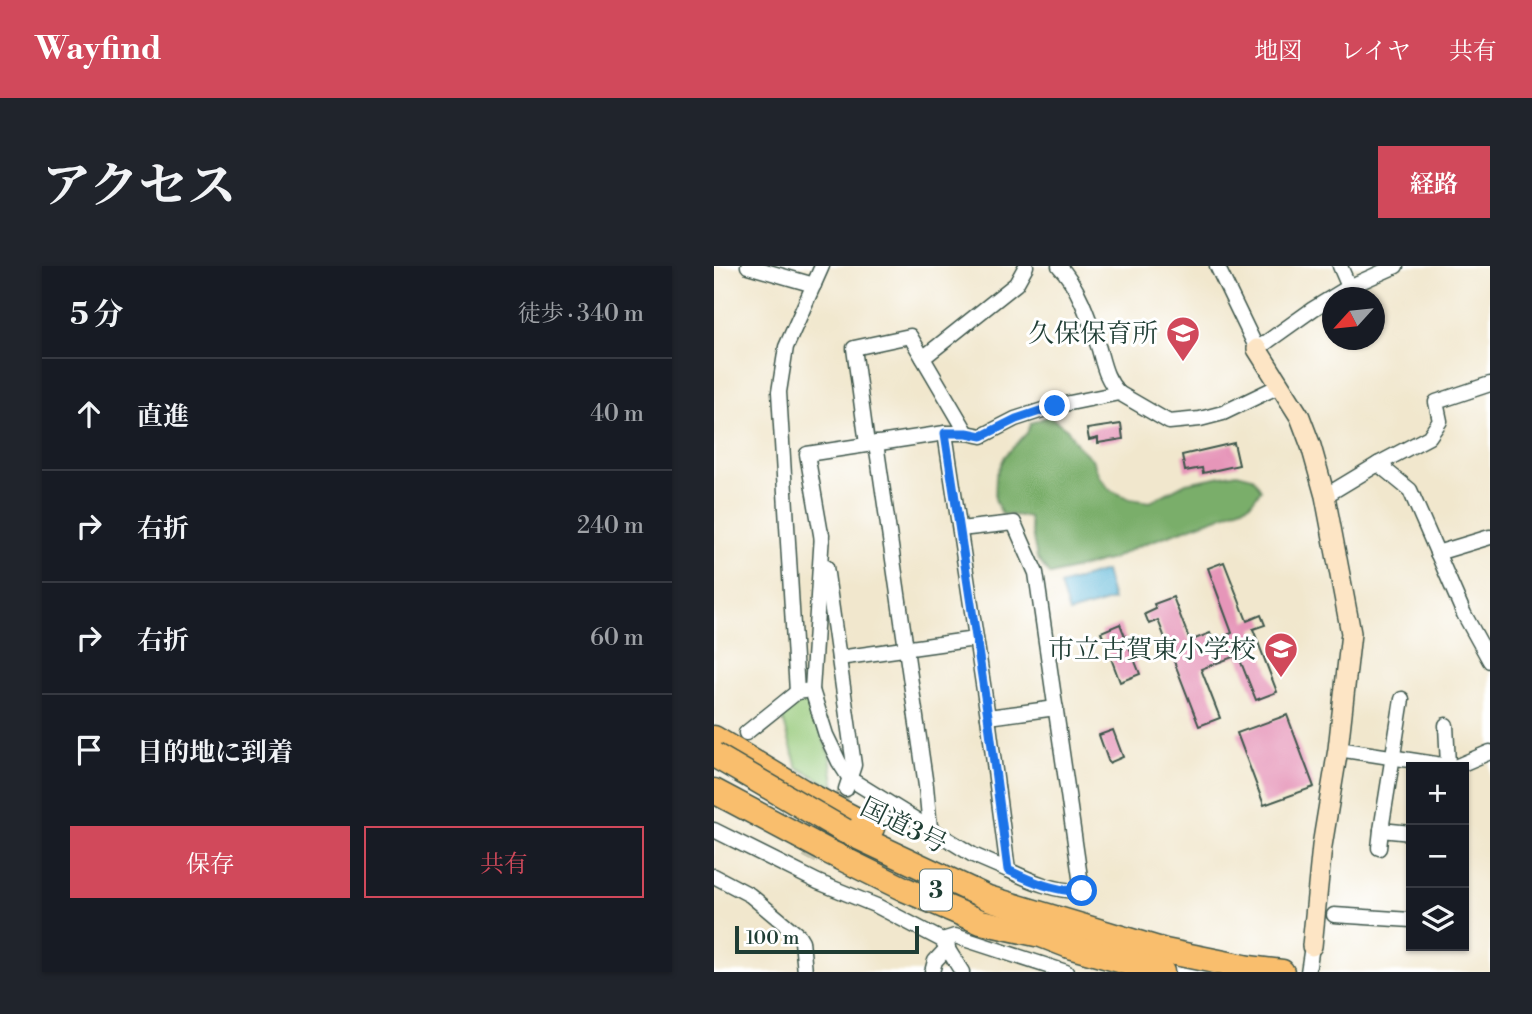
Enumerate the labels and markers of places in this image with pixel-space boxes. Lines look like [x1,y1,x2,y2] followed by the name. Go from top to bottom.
[1164,314,1202,363] school or university icon: 久保保育所
[1028,318,1158,350] place label: 久保保育所
[1262,630,1300,679] school or university icon: 市立古賀東小学校
[1048,634,1256,666] place label: 市立古賀東小学校

